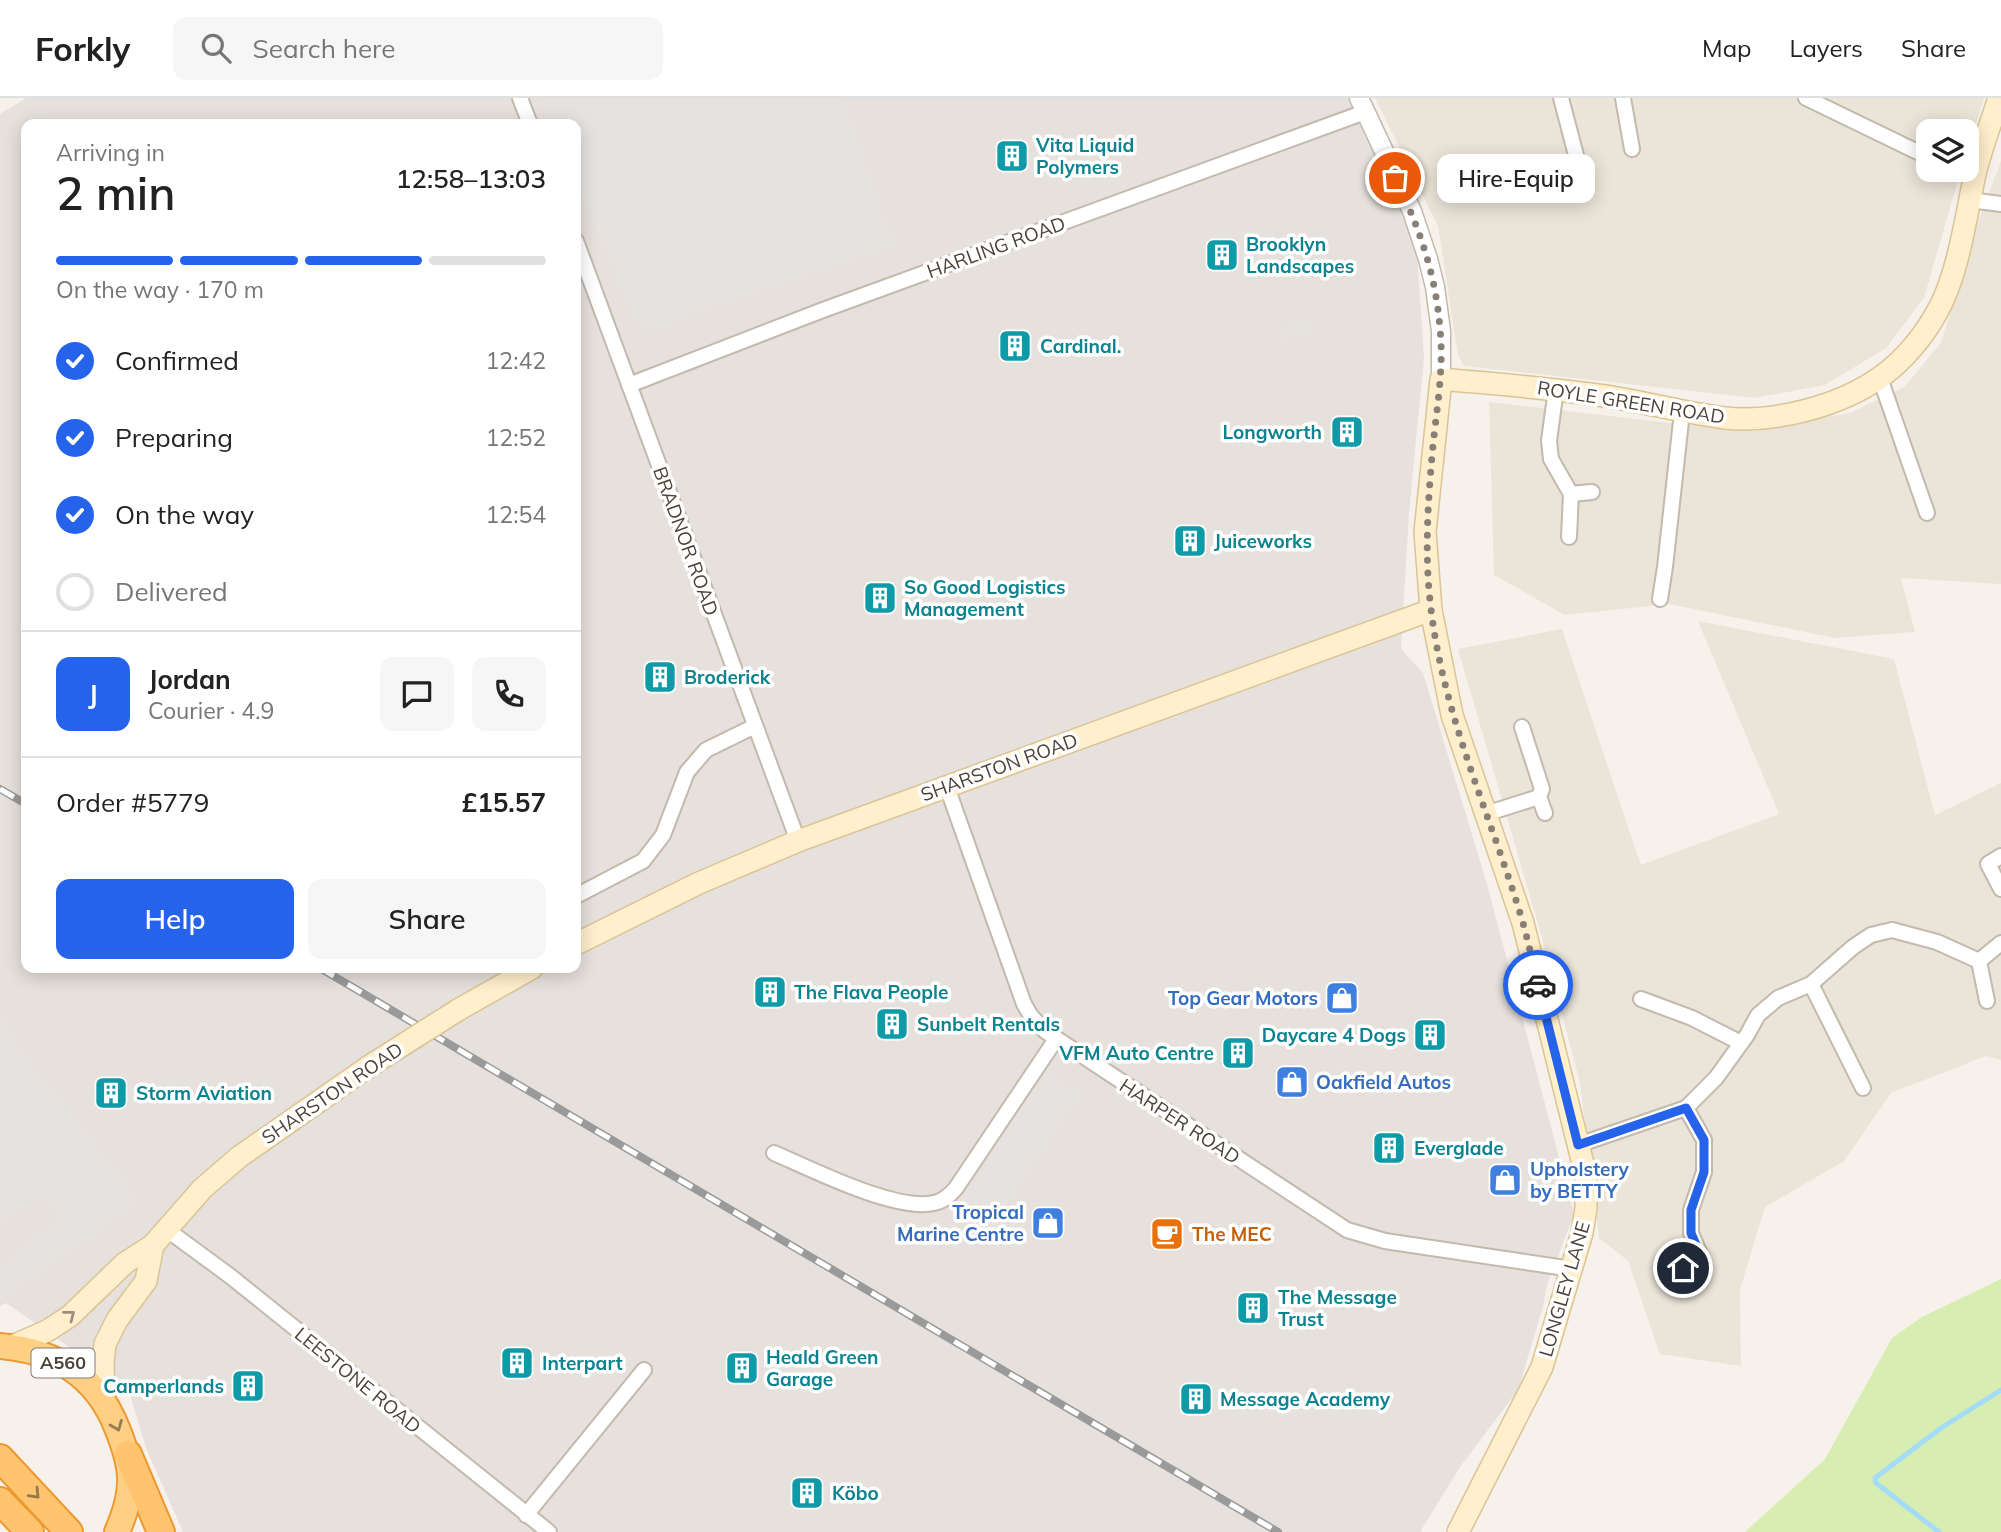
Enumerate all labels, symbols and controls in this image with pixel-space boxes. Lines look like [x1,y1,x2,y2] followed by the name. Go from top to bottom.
[173,17,663,80] search box
[35,28,131,69] text: Forkly
[197,29,235,67] icon: search
[253,32,395,65] text: Search here
[1702,33,1751,63] text: Map
[1789,33,1863,63] text: Layers
[1901,33,1966,63] text: Share
[1916,119,1979,182] map controls
[1916,119,1979,182] button: layers
[1035,133,1134,179] place label: Vita Liquid Polymers
[993,137,1031,175] building icon: Vita Liquid Polymers
[56,138,165,167] text: Arriving in
[1365,148,1425,208] pin
[1437,154,1594,202] callout: Hire-Equip
[1376,159,1414,197] icon: bag
[396,162,546,195] text: 12:58–13:03
[56,164,175,222] text: 2 min
[1458,164,1574,193] text: Hire-Equip
[923,211,1069,283] street label: HARLING ROAD
[1246,232,1354,278] place label: Brooklyn Landscapes
[1203,236,1241,274] building icon: Brooklyn Landscapes
[56,275,264,304] text: On the way · 170 m
[996,327,1034,365] building icon: Cardinal.
[1040,334,1121,358] place label: Cardinal.
[56,342,94,380] icon: check
[115,344,239,377] text: Confirmed
[486,346,546,375] text: 12:42
[1536,375,1726,429] street label: ROYLE GREEN ROAD
[1328,413,1366,451] building icon: Longworth
[56,419,94,457] icon: check
[1222,420,1322,444] place label: Longworth
[115,421,233,454] text: Preparing
[486,423,546,452] text: 12:52
[648,463,724,619] street label: BRADNOR ROAD
[56,496,94,534] icon: check
[115,498,254,531] text: On the way
[486,500,546,529] text: 12:54
[1171,522,1209,560] building icon: Juiceworks
[1214,529,1312,553] place label: Juiceworks
[115,575,228,608] text: Delivered
[904,575,1066,621] place label: So Good Logistics Management
[861,579,899,617] building icon: So Good Logistics Management
[380,657,454,731] button: chat
[472,657,546,731] button: phone
[641,658,679,696] building icon: Broderick
[148,663,231,696] text: Jordan
[684,665,771,689] place label: Broderick
[88,678,98,711] text: J
[148,696,274,725] text: Courier · 4.9
[917,727,1081,807] street label: SHARSTON ROAD
[56,786,209,819] text: Order #5779
[462,786,546,819] text: £15.57
[56,879,294,959] button: Help
[308,879,546,959] button: Share
[1503,950,1573,1020] courier
[1519,966,1557,1004] icon: car
[751,973,789,1011] building icon: The Flava People
[1323,979,1361,1017] shop icon: Top Gear Motors
[794,980,948,1004] place label: The Flava People
[1168,986,1318,1010] place label: Top Gear Motors
[873,1005,911,1043] building icon: Sunbelt Rentals
[917,1012,1060,1036] place label: Sunbelt Rentals
[1411,1016,1449,1054] building icon: Daycare 4 Dogs
[1262,1023,1406,1047] place label: Daycare 4 Dogs
[1219,1034,1257,1072] building icon: VFM Auto Centre
[257,1037,407,1149] street label: SHARSTON ROAD
[1058,1041,1214,1065] place label: VFM Auto Centre
[1273,1063,1311,1101] shop icon: Oakfield Autos
[1316,1070,1451,1094] place label: Oakfield Autos
[1115,1073,1245,1169] street label: HARPER ROAD
[92,1074,130,1112] building icon: Storm Aviation
[136,1081,272,1105] place label: Storm Aviation
[1370,1129,1408,1167] building icon: Everglade
[1414,1136,1504,1160] place label: Everglade
[1530,1157,1629,1203] place label: Upholstery by BETTY
[1486,1161,1524,1199] shop icon: Upholstery by BETTY
[897,1200,1024,1246] place label: Tropical Marine Centre
[1029,1204,1067,1242] shop icon: Tropical Marine Centre
[1148,1215,1186,1253] cafe icon: The MEC
[1533,1219,1595,1359] street label: LONGLEY LANE
[1192,1222,1272,1246] place label: The MEC
[1653,1238,1713,1298] pin
[1664,1249,1702,1287] icon: home
[1278,1285,1397,1331] place label: The Message Trust
[1234,1289,1272,1327] building icon: The Message Trust
[61,1311,74,1323] one-way arrow
[290,1322,426,1438] street label: LEESTONE ROAD
[498,1344,536,1382] building icon: Interpart
[766,1345,879,1391] place label: Heald Green Garage
[32,1348,94,1378] road number: A560
[723,1349,761,1387] building icon: Heald Green Garage
[542,1351,623,1375] place label: Interpart
[229,1367,267,1405] building icon: Camperlands
[103,1374,224,1398] place label: Camperlands
[1177,1380,1215,1418] building icon: Message Academy
[1220,1387,1391,1411] place label: Message Academy
[108,1420,122,1432] one-way arrow
[788,1474,826,1512] building icon: Köbo
[832,1481,879,1505] place label: Köbo
[27,1486,40,1499] one-way arrow

